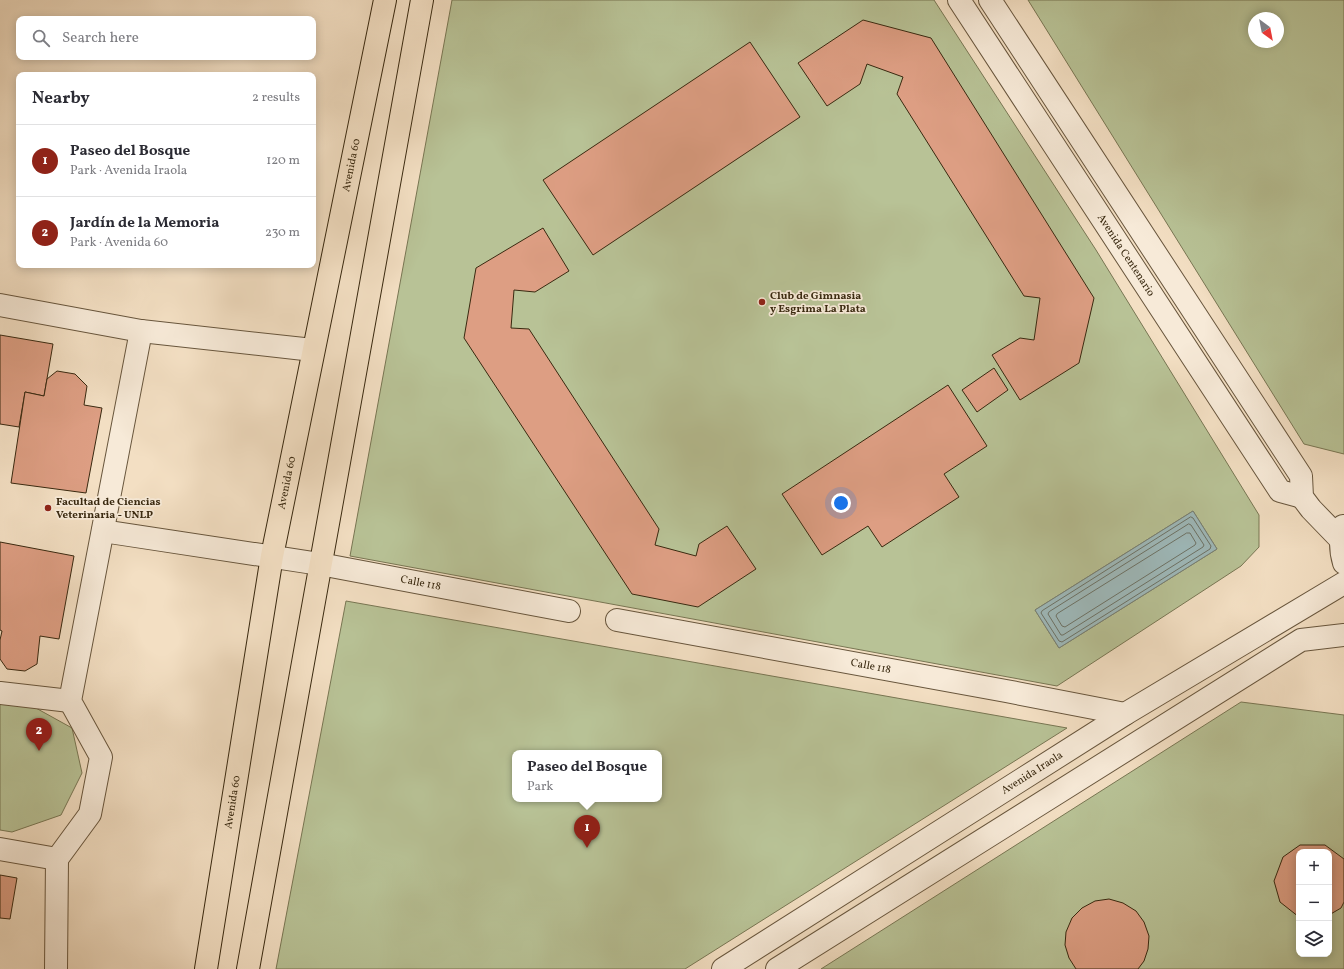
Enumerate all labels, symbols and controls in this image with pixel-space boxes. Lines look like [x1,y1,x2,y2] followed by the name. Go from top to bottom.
[1248,12,1284,48] north arrow
[16,16,316,60] search box
[30,27,52,49] icon: search
[62,28,139,49] text: Search here
[32,87,90,110] text: Nearby
[252,89,300,107] text: 2 results
[339,137,364,193] street label: Avenida 60
[70,141,190,162] text: Paseo del Bosque
[42,152,48,170] text: 1
[266,152,300,170] text: 120 m
[70,162,187,180] text: Park · Avenida Iraola
[1093,211,1158,300] street label: Avenida Centenario
[70,213,219,234] text: Jardín de la Memoria
[42,224,48,242] text: 2
[265,224,300,242] text: 230 m
[70,234,168,252] text: Park · Avenida 60
[770,289,866,317] place label: Club de Gimnasia y Esgrima La Plata
[757,297,767,307] marker: Club de Gimnasia y Esgrima La Plata
[274,454,300,511] street label: Avenida 60
[831,493,851,513] your location
[56,495,161,523] place label: Facultad de Ciencias Veterinaria - UNLP
[43,503,53,513] marker: Facultad de Ciencias Veterinaria - UNLP
[399,572,443,594] street label: Calle 118
[849,655,893,677] street label: Calle 118
[26,718,52,751] pin: 2
[998,748,1066,798] street label: Avenida Iraola
[512,750,662,802] popup
[527,757,647,778] text: Paseo del Bosque
[221,774,244,830] street label: Avenida 60
[527,778,553,796] text: Park
[574,815,600,848] pin: 1
[1296,849,1332,957] map controls
[1296,849,1332,885] button: +
[1296,885,1332,921] button: −
[1296,921,1332,957] button: layers

